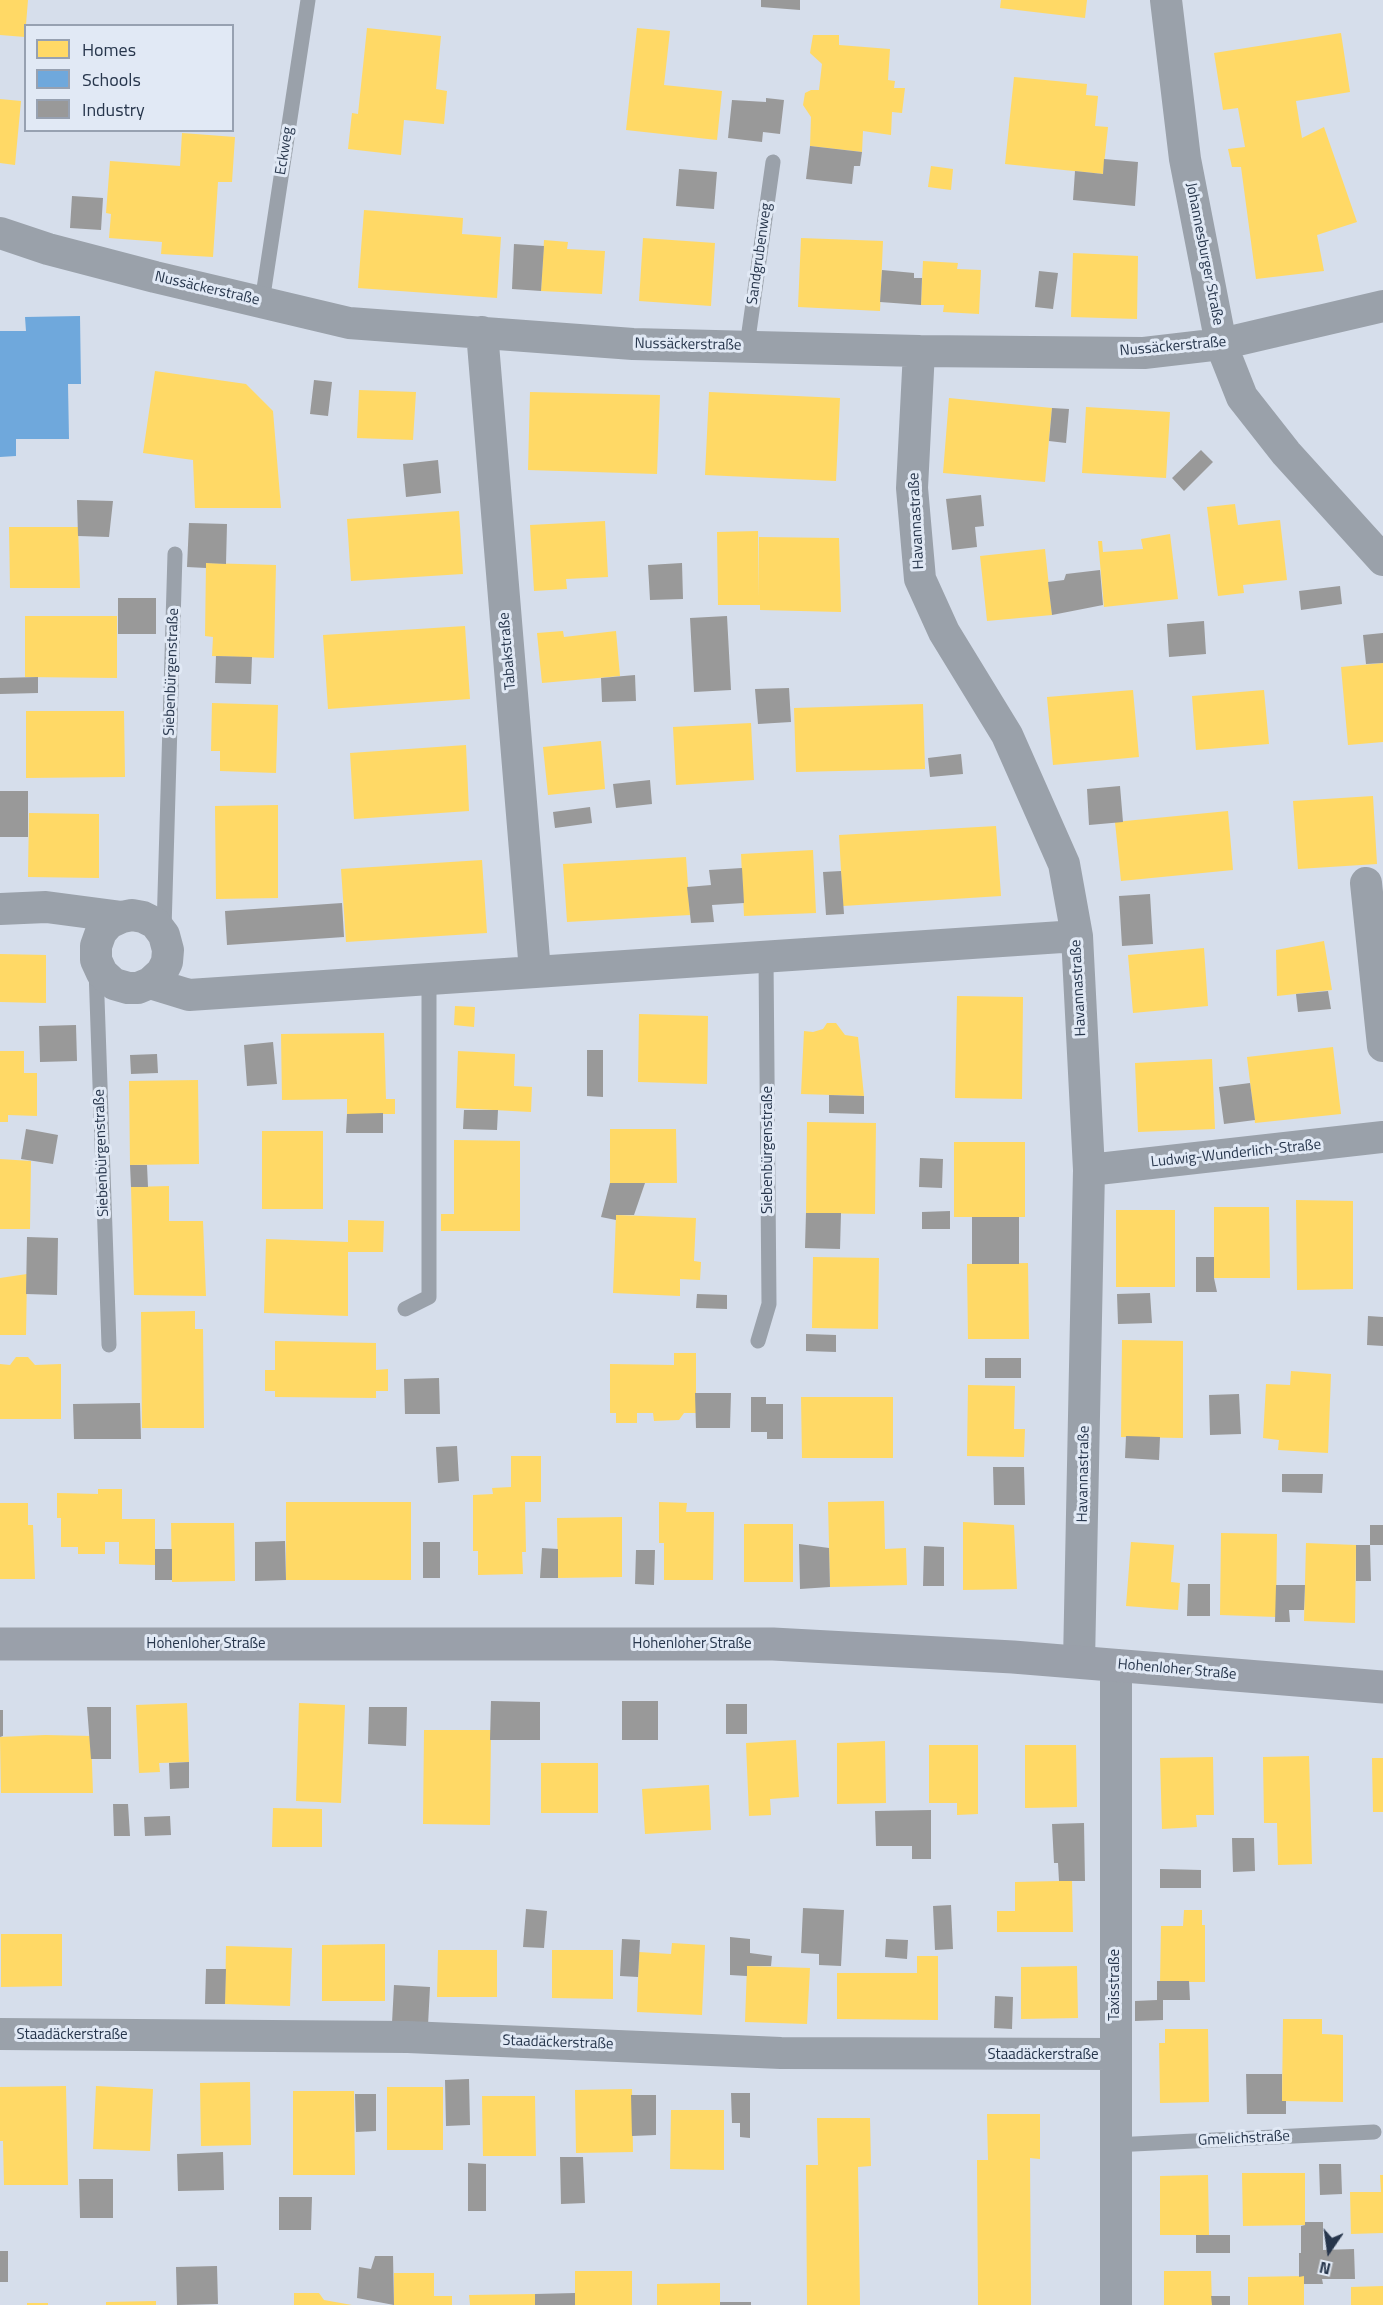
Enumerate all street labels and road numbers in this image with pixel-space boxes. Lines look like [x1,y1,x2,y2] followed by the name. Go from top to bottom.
[272,126,298,176] street label: Eckweg
[1181,181,1227,327] street label: Johannesburger Straße
[744,202,776,306] street label: Sandgrubenweg
[153,268,261,310] street label: Nussäckerstraße
[1119,333,1227,361] street label: Nussäckerstraße
[634,335,742,355] street label: Nussäckerstraße
[905,472,929,570] street label: Havannastraße
[161,608,183,736] street label: Siebenbürgenstraße
[496,611,520,691] street label: Tabakstraße
[1067,939,1091,1037] street label: Havannastraße
[759,1086,777,1214] street label: Siebenbürgenstraße
[91,1089,113,1217] street label: Siebenbürgenstraße
[1150,1136,1322,1172] street label: Ludwig-Wunderlich-Straße
[1074,1425,1094,1523] street label: Havannastraße
[146,1635,266,1653] street label: Hohenloher Straße
[632,1635,752,1653] street label: Hohenloher Straße
[1117,1656,1237,1684] street label: Hohenloher Straße
[1106,1949,1124,2021] street label: Taxisstraße
[16,2026,128,2044] street label: Staadäckerstraße
[502,2032,614,2054] street label: Staadäckerstraße
[987,2046,1099,2064] street label: Staadäckerstraße
[1198,2128,1290,2150] street label: Gmelichstraße

